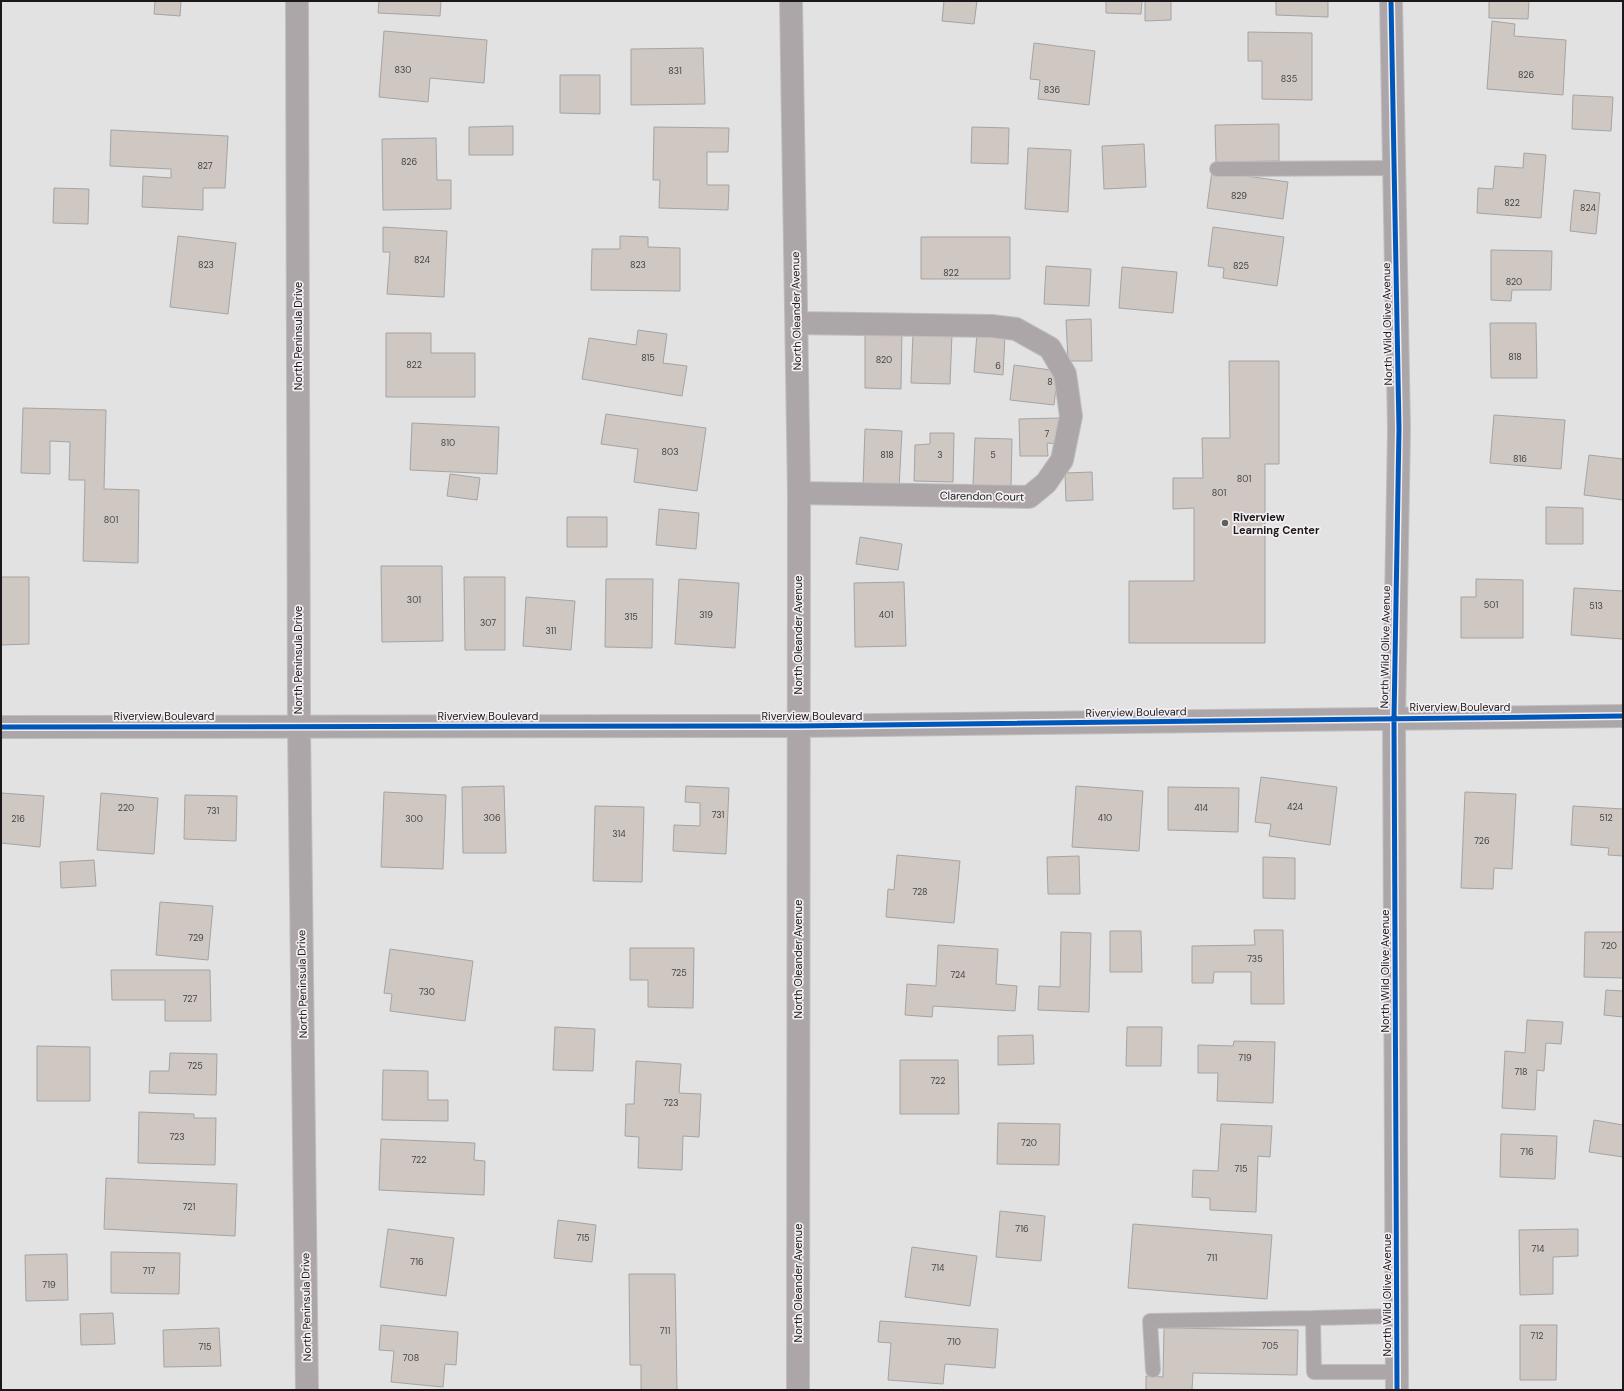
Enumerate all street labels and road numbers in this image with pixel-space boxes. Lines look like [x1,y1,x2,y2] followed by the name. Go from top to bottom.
[788,251,804,371] street label: North Oleander Avenue
[1379,262,1395,386] street label: North Wild Olive Avenue
[291,282,305,390] street label: North Peninsula Drive
[940,488,1024,504] street label: Clarendon Court
[791,576,805,694] street label: North Oleander Avenue
[1377,585,1393,709] street label: North Wild Olive Avenue
[291,606,305,714] street label: North Peninsula Drive
[1409,700,1511,714] street label: Riverview Boulevard
[1085,704,1187,720] street label: Riverview Boulevard
[113,709,215,723] street label: Riverview Boulevard
[437,709,539,723] street label: Riverview Boulevard
[761,709,863,723] street label: Riverview Boulevard
[791,900,805,1018] street label: North Oleander Avenue
[1378,909,1392,1033] street label: North Wild Olive Avenue
[294,930,310,1038] street label: North Peninsula Drive
[791,1224,805,1342] street label: North Oleander Avenue
[1380,1233,1394,1357] street label: North Wild Olive Avenue
[298,1253,314,1361] street label: North Peninsula Drive

